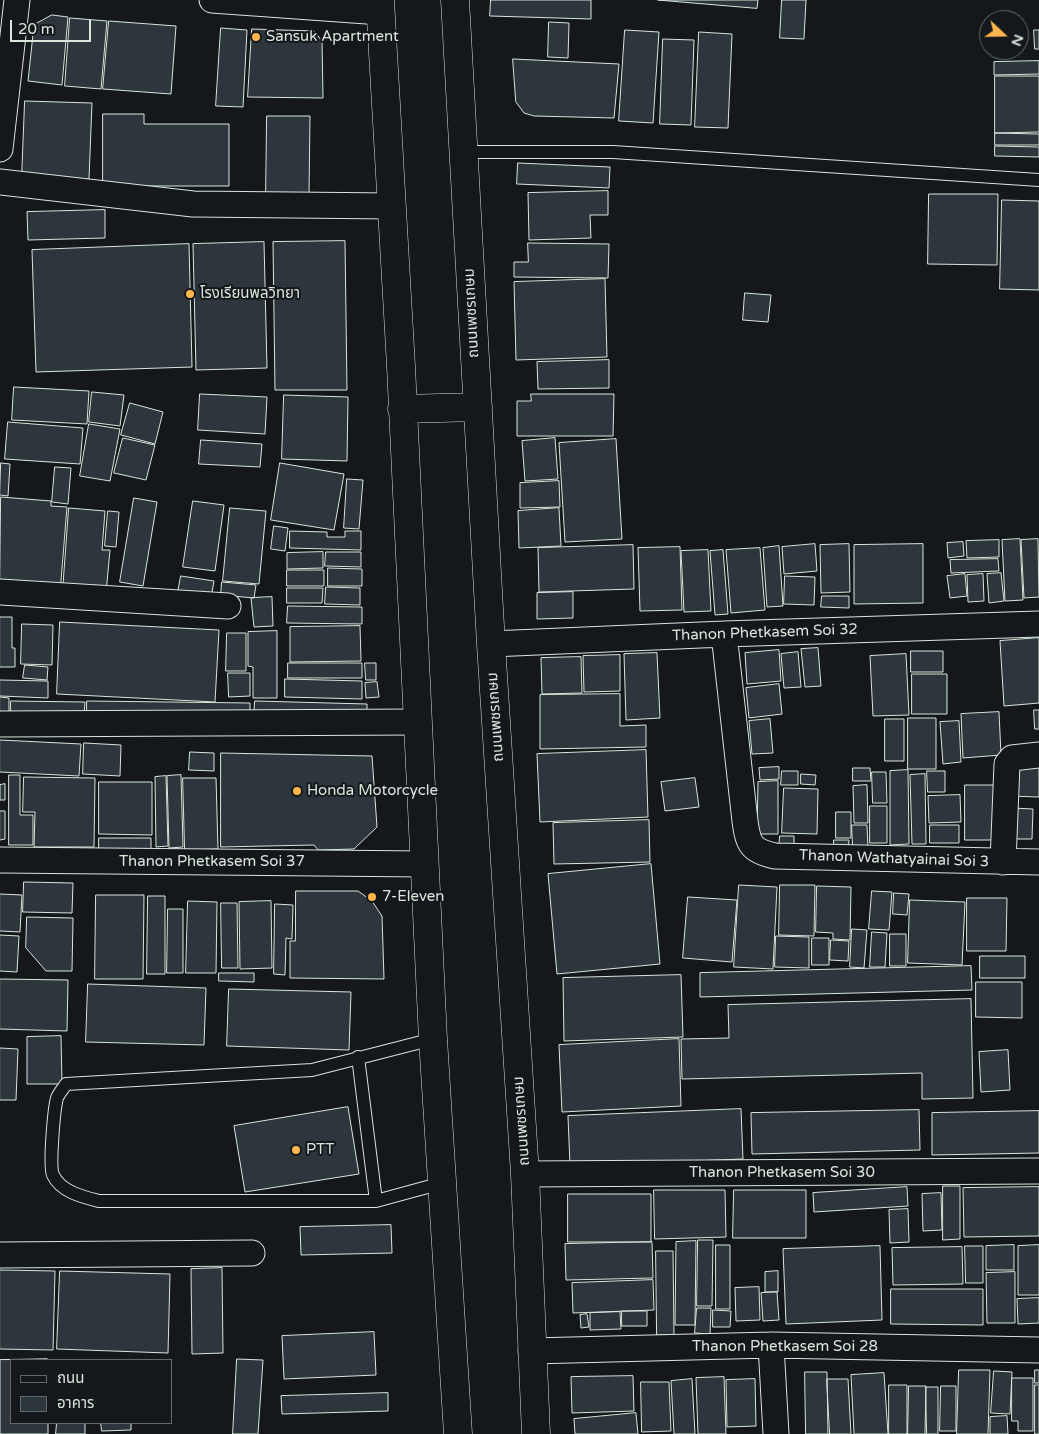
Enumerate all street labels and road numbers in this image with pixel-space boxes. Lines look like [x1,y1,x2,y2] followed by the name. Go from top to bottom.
[461,268,483,358] street label: ถนนเพชรเกษม
[672,621,858,645] street label: Thanon Phetkasem Soi 32
[484,672,508,762] street label: ถนนเพชรเกษม
[799,847,989,871] street label: Thanon Wathatyainai Soi 3
[119,853,305,871] street label: Thanon Phetkasem Soi 37
[510,1076,534,1166] street label: ถนนเพชรเกษม
[689,1164,875,1182] street label: Thanon Phetkasem Soi 30
[692,1338,878,1356] street label: Thanon Phetkasem Soi 28

